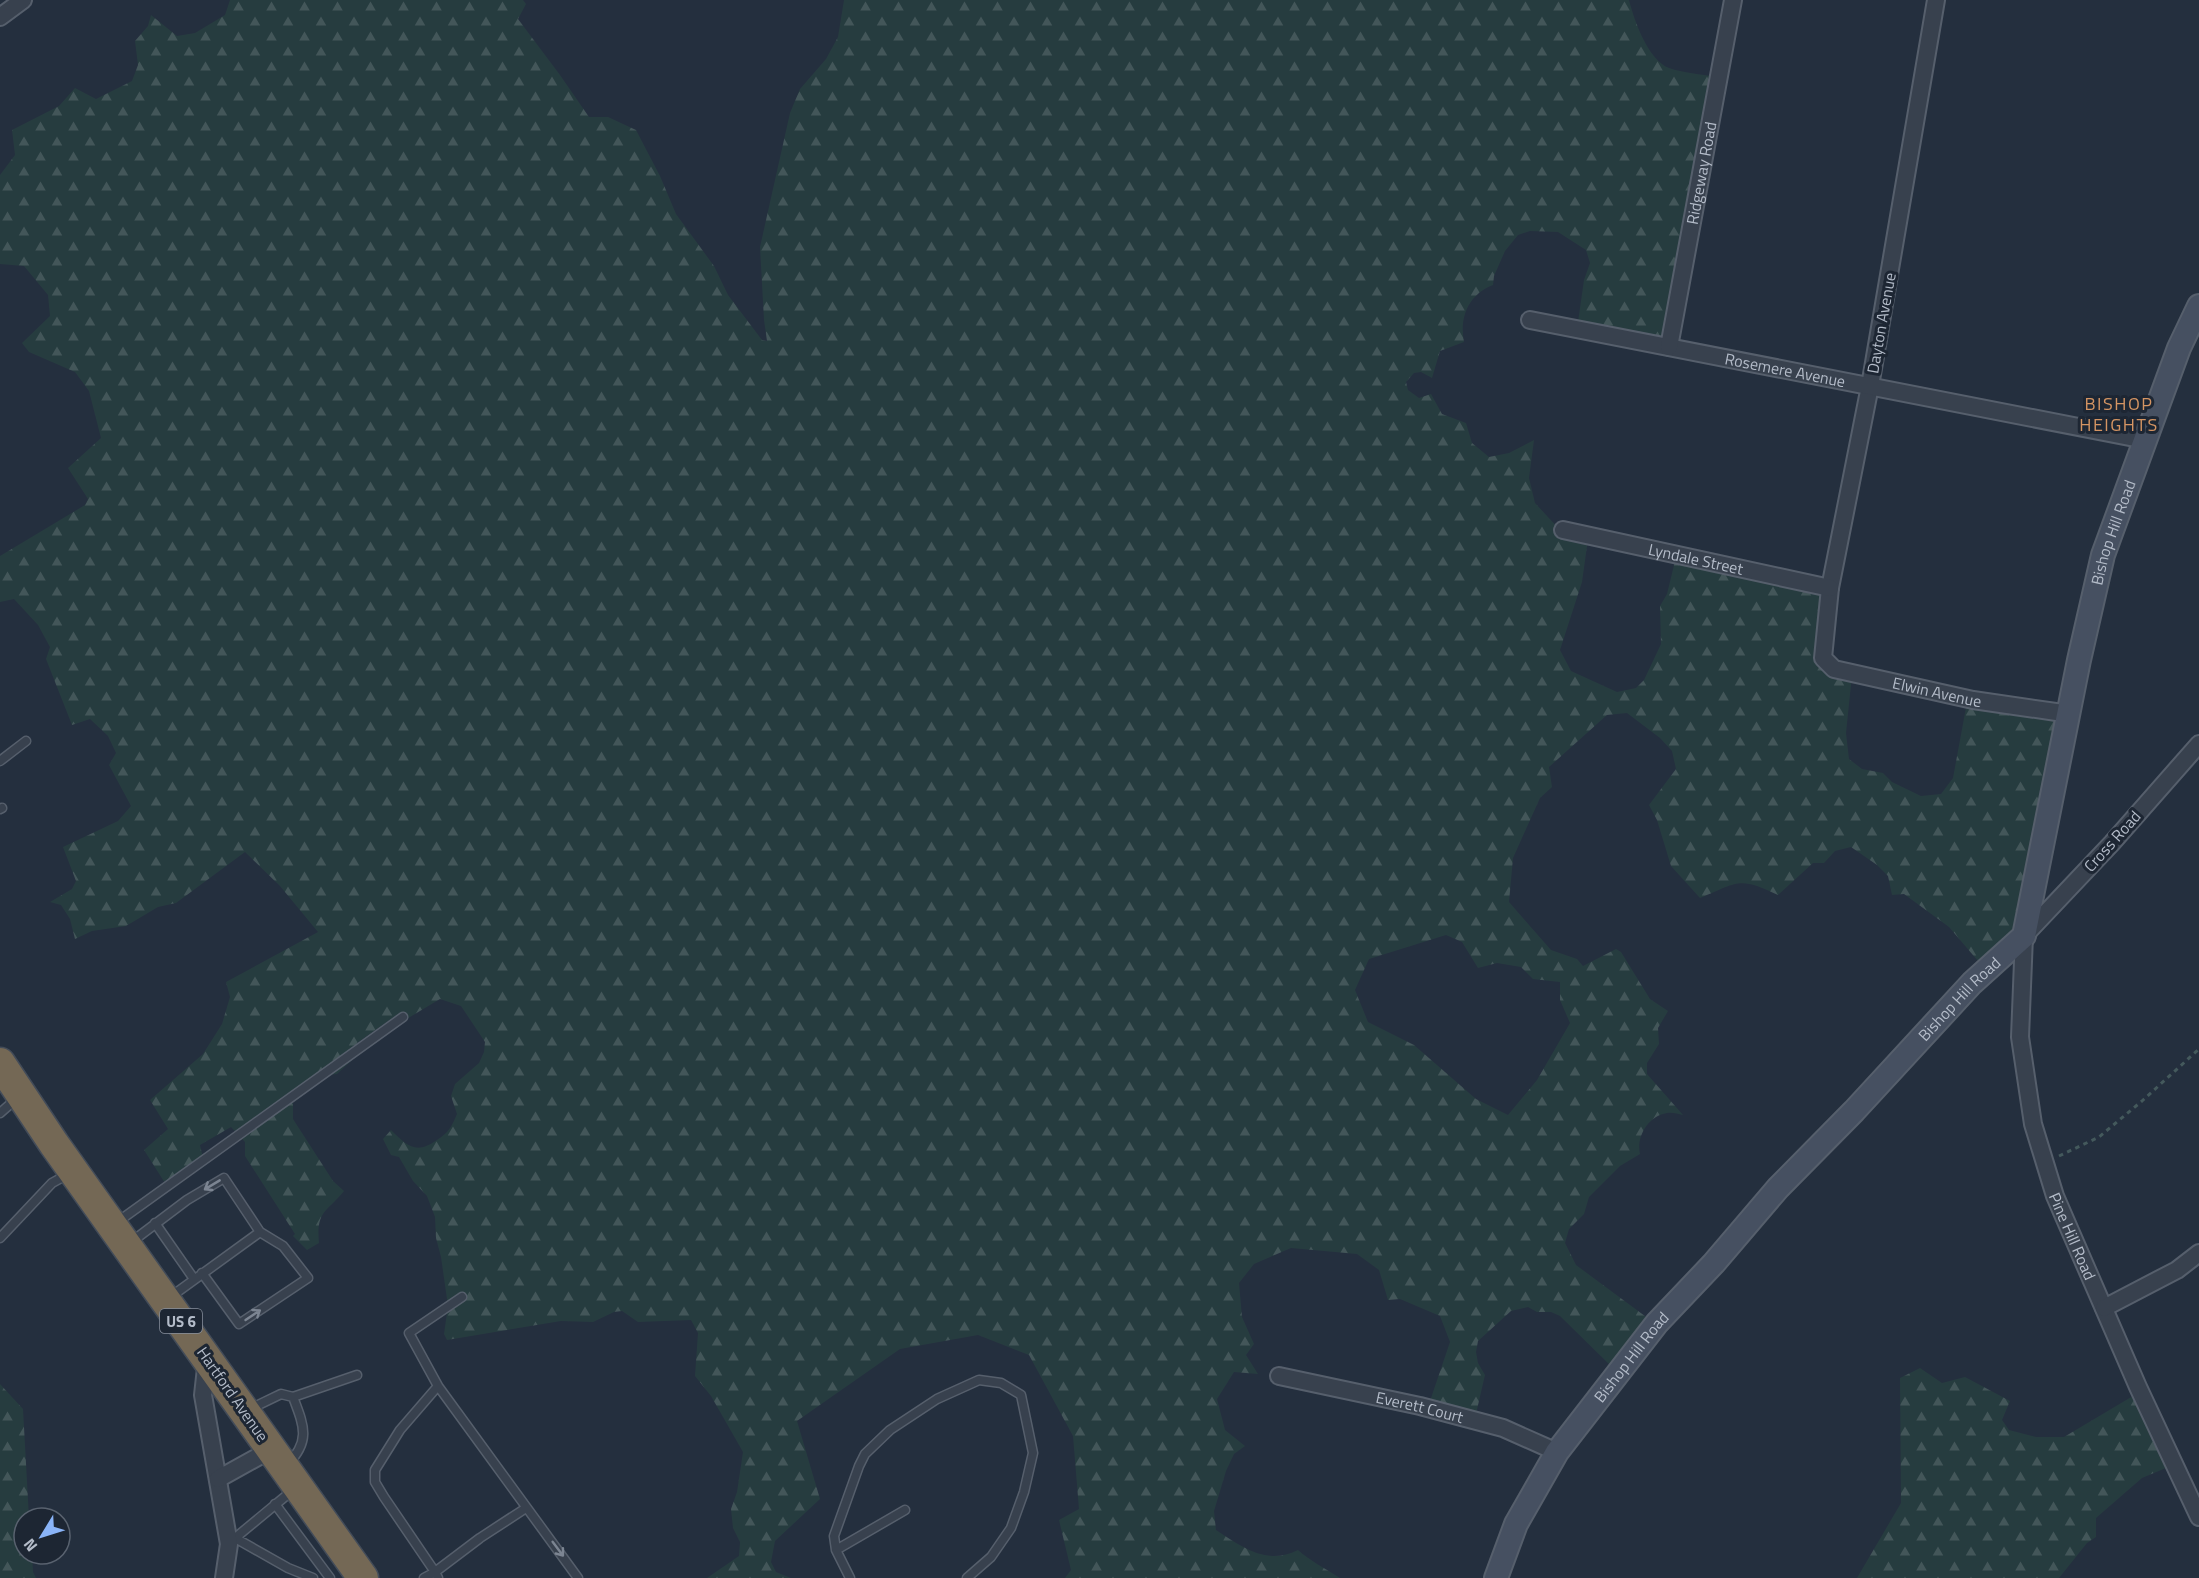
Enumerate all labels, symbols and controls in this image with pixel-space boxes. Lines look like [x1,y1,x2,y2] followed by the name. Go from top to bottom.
[1680,120,1722,226] street label: Ridgeway Road
[1860,271,1902,375] street label: Dayton Avenue
[1723,346,1848,393] street label: Rosemere Avenue
[2079,390,2159,438] district label: BISHOP HEIGHTS
[2085,476,2142,587] street label: Bishop Hill Road
[1646,537,1746,581] street label: Lyndale Street
[1890,670,1983,713] street label: Elwin Avenue
[2078,805,2146,877] street label: Cross Road
[1912,951,2006,1046] street label: Bishop Hill Road
[204,1179,221,1191] one-way arrow
[2043,1189,2102,1284] street label: Pine Hill Road
[1588,1306,1674,1407] street label: Bishop Hill Road
[160,1309,202,1333] road number: US 6
[244,1309,261,1321] one-way arrow
[191,1342,275,1446] street label: Hartford Avenue
[1374,1385,1466,1429] street label: Everett Court
[12,1506,72,1566] north arrow
[17,1533,43,1557] text: N
[552,1540,564,1556] one-way arrow

